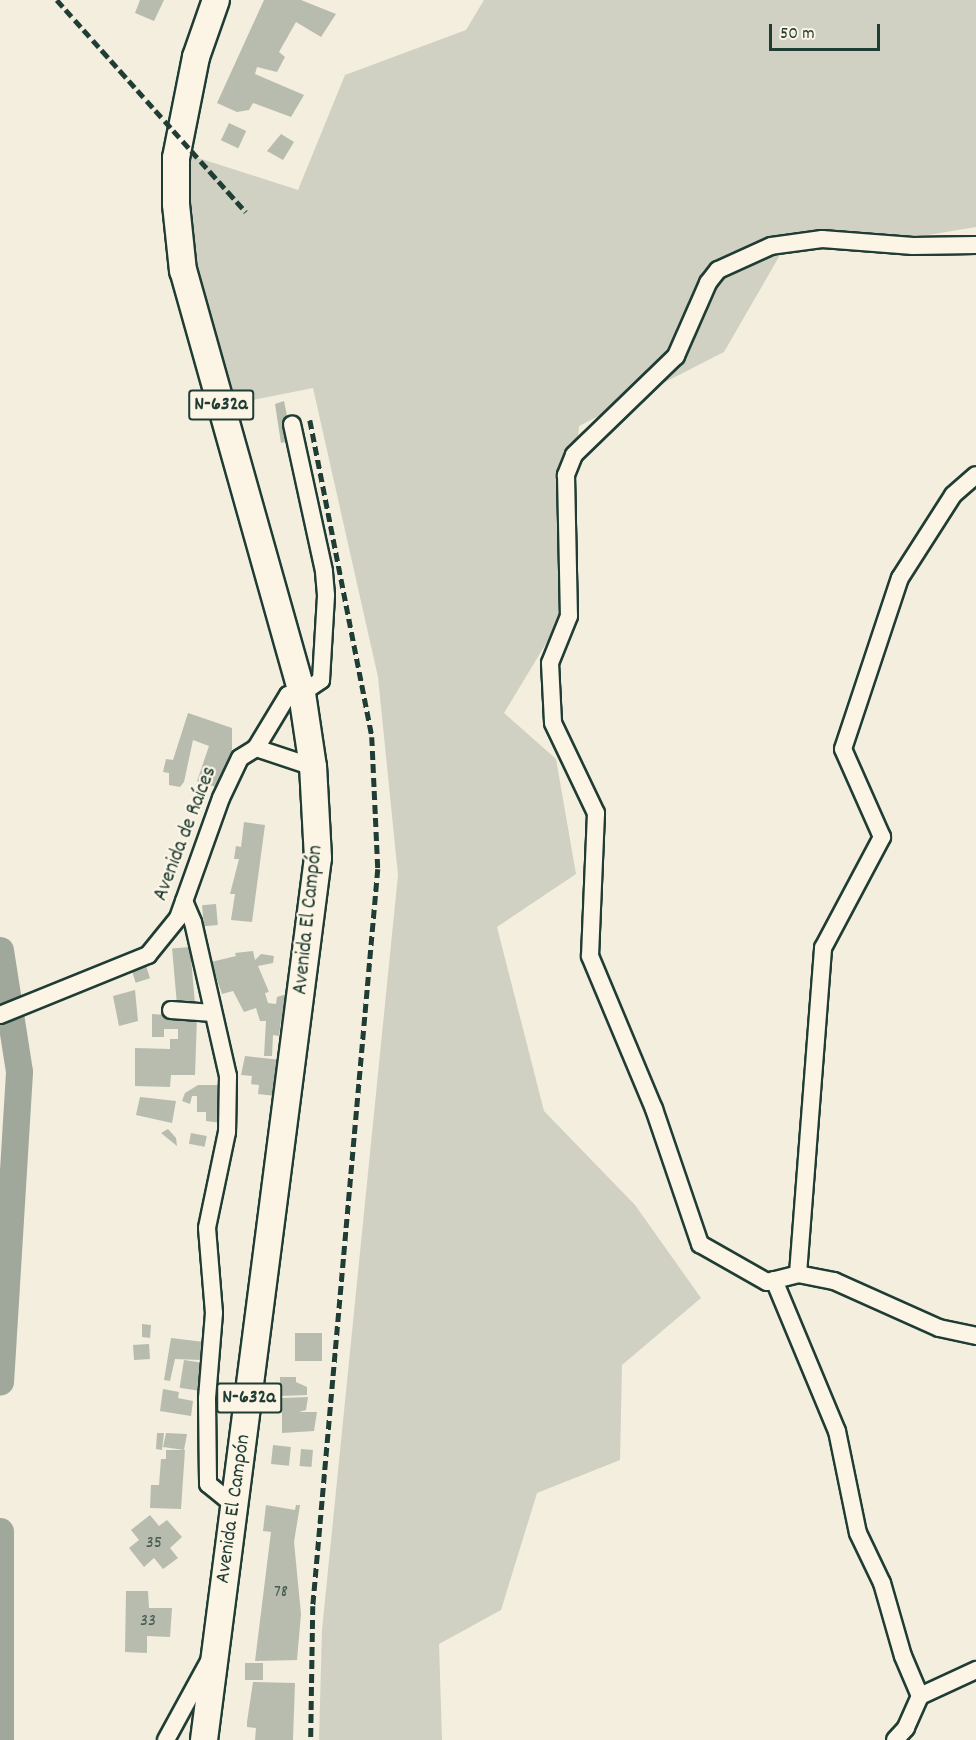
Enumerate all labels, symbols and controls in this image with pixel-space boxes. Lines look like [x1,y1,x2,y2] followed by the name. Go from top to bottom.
[772,12,883,50] scale bar
[780,22,815,47] text: 50 m
[188,388,254,422] road number: N-632a
[149,763,223,905] street label: Avenida de Raíces
[289,844,329,996] street label: Avenida El Campón
[216,1381,282,1415] road number: N-632a
[211,1433,257,1585] street label: Avenida El Campón
[146,1533,162,1555] house number: 35
[274,1582,288,1604] house number: 78
[140,1611,156,1633] house number: 33

